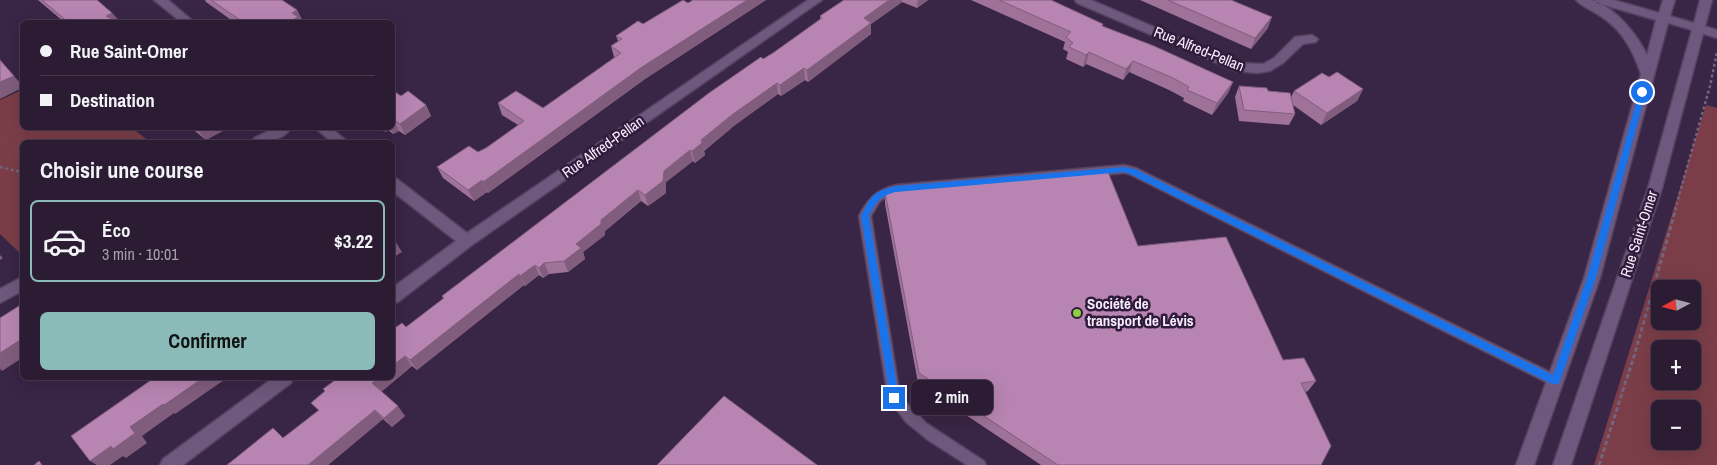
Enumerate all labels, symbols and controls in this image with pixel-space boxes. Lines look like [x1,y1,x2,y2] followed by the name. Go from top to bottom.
[1151,21,1247,76] street label: Rue Alfred-Pellan
[70,38,188,64] text: Rue Saint-Omer
[1631,81,1653,103] route start
[70,87,155,113] text: Destination
[557,111,648,183] street label: Rue Alfred-Pellan
[40,155,203,185] text: Choisir une course
[1615,188,1662,280] street label: Rue Saint-Omer
[102,217,131,243] text: Éco
[42,219,87,264] icon: car
[334,228,373,254] text: $3.22
[102,243,179,265] text: 3 min · 10:01
[1651,280,1701,330] north arrow
[1651,280,1701,450] map controls
[1087,293,1194,331] place label: Société de transport de Lévis
[1071,307,1083,319] marker: Société de transport de Lévis
[40,312,375,370] button: Confirmer
[1651,340,1701,390] button: +
[912,380,994,416] callout: 2 min
[935,386,969,408] text: 2 min
[883,387,905,409] route end
[1651,400,1701,450] button: −

